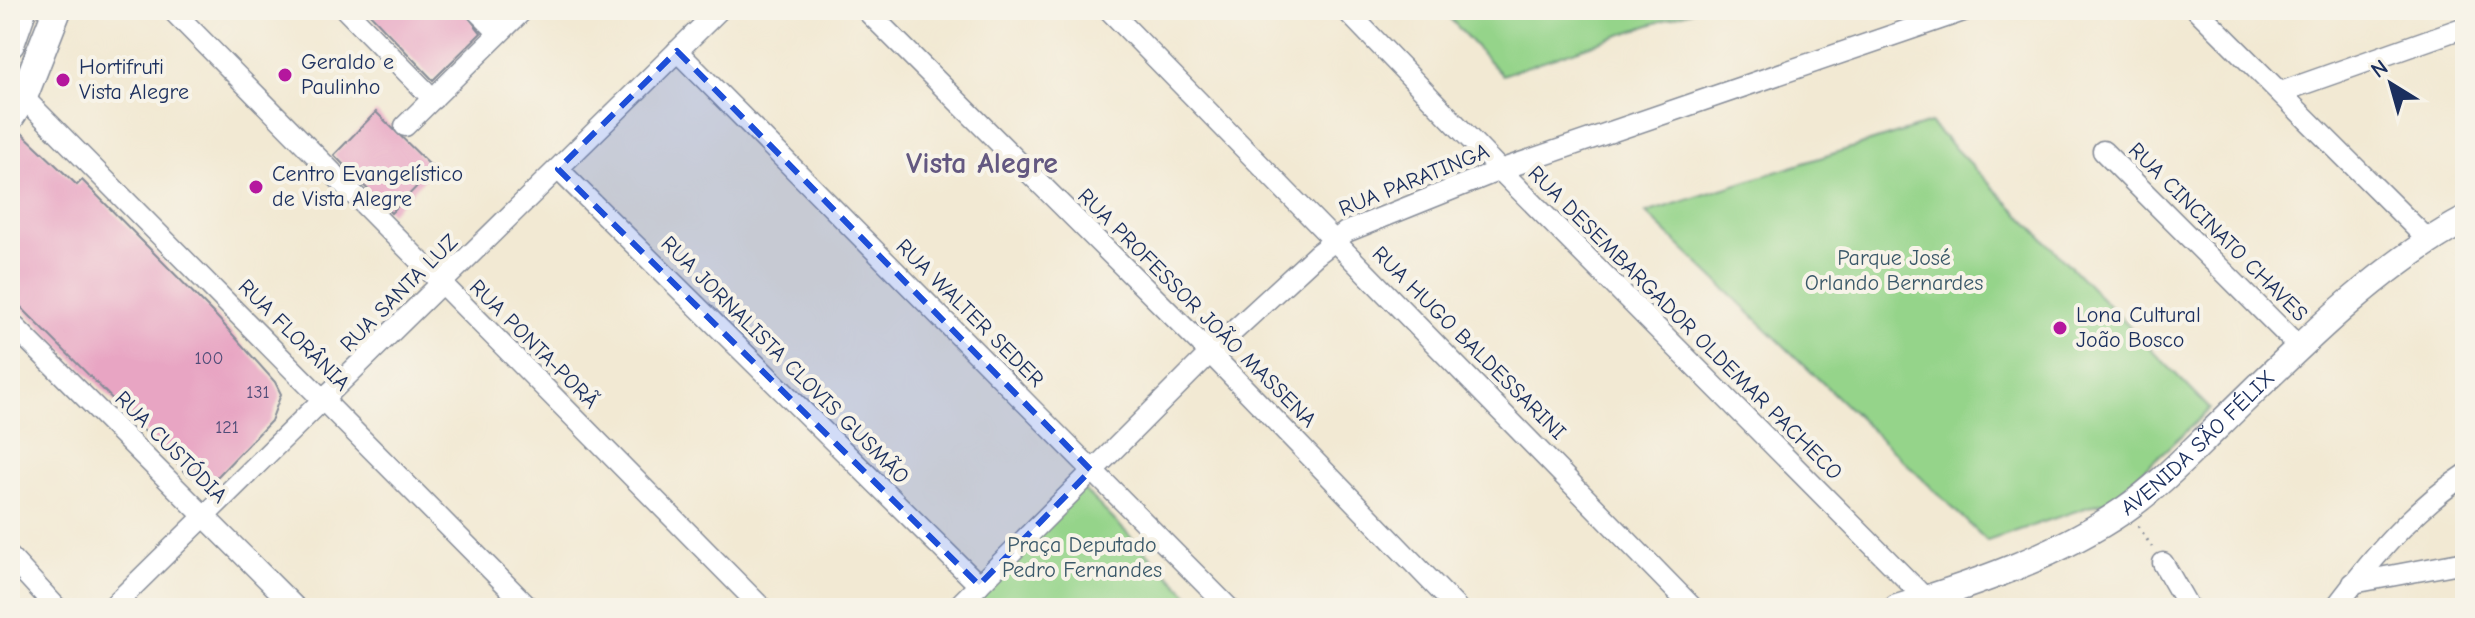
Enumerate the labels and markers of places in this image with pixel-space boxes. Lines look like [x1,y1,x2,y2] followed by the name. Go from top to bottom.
[301,49,394,100] place label: Geraldo e Paulinho
[79,54,189,105] place label: Hortifruti Vista Alegre
[276,66,294,84] marker: Geraldo e Paulinho
[54,71,72,89] marker: Hortifruti Vista Alegre
[272,161,463,212] place label: Centro Evangelístico de Vista Alegre
[247,178,265,196] marker: Centro Evangelístico de Vista Alegre
[2076,302,2201,353] place label: Lona Cultural João Bosco
[2051,319,2069,337] marker: Lona Cultural João Bosco

